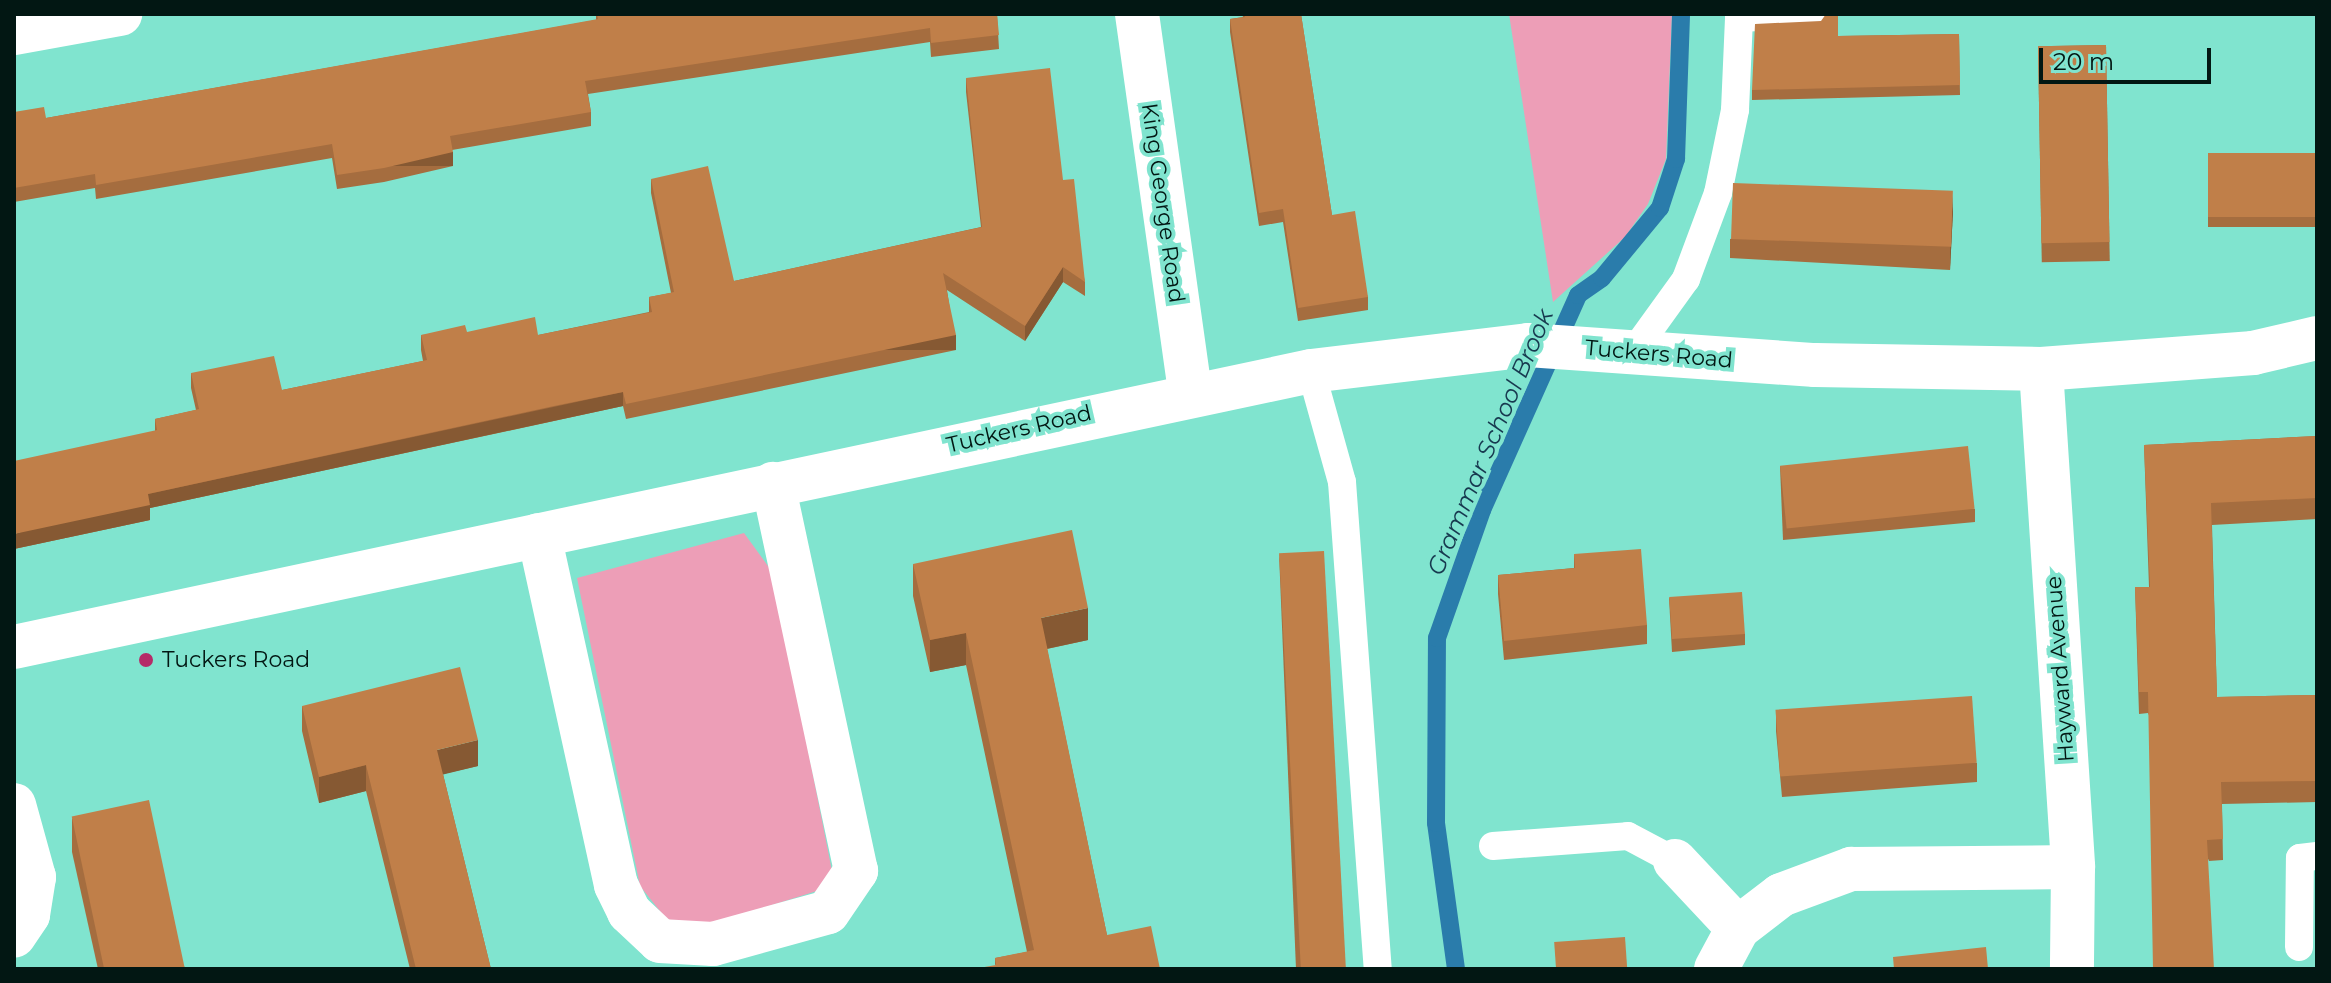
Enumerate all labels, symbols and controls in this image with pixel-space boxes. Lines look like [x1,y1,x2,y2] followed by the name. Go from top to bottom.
[2043,32,2215,82] scale bar
[2053,47,2114,76] text: 20 m
[1136,101,1190,305] street label: King George Road
[1421,305,1559,579] water label: Grammar School Brook
[1584,334,1734,374] street label: Tuckers Road
[944,399,1094,459] street label: Tuckers Road
[2040,575,2080,763] street label: Hayward Avenue
[162,647,310,673] place label: Tuckers Road
[137,651,155,669] marker: Tuckers Road

